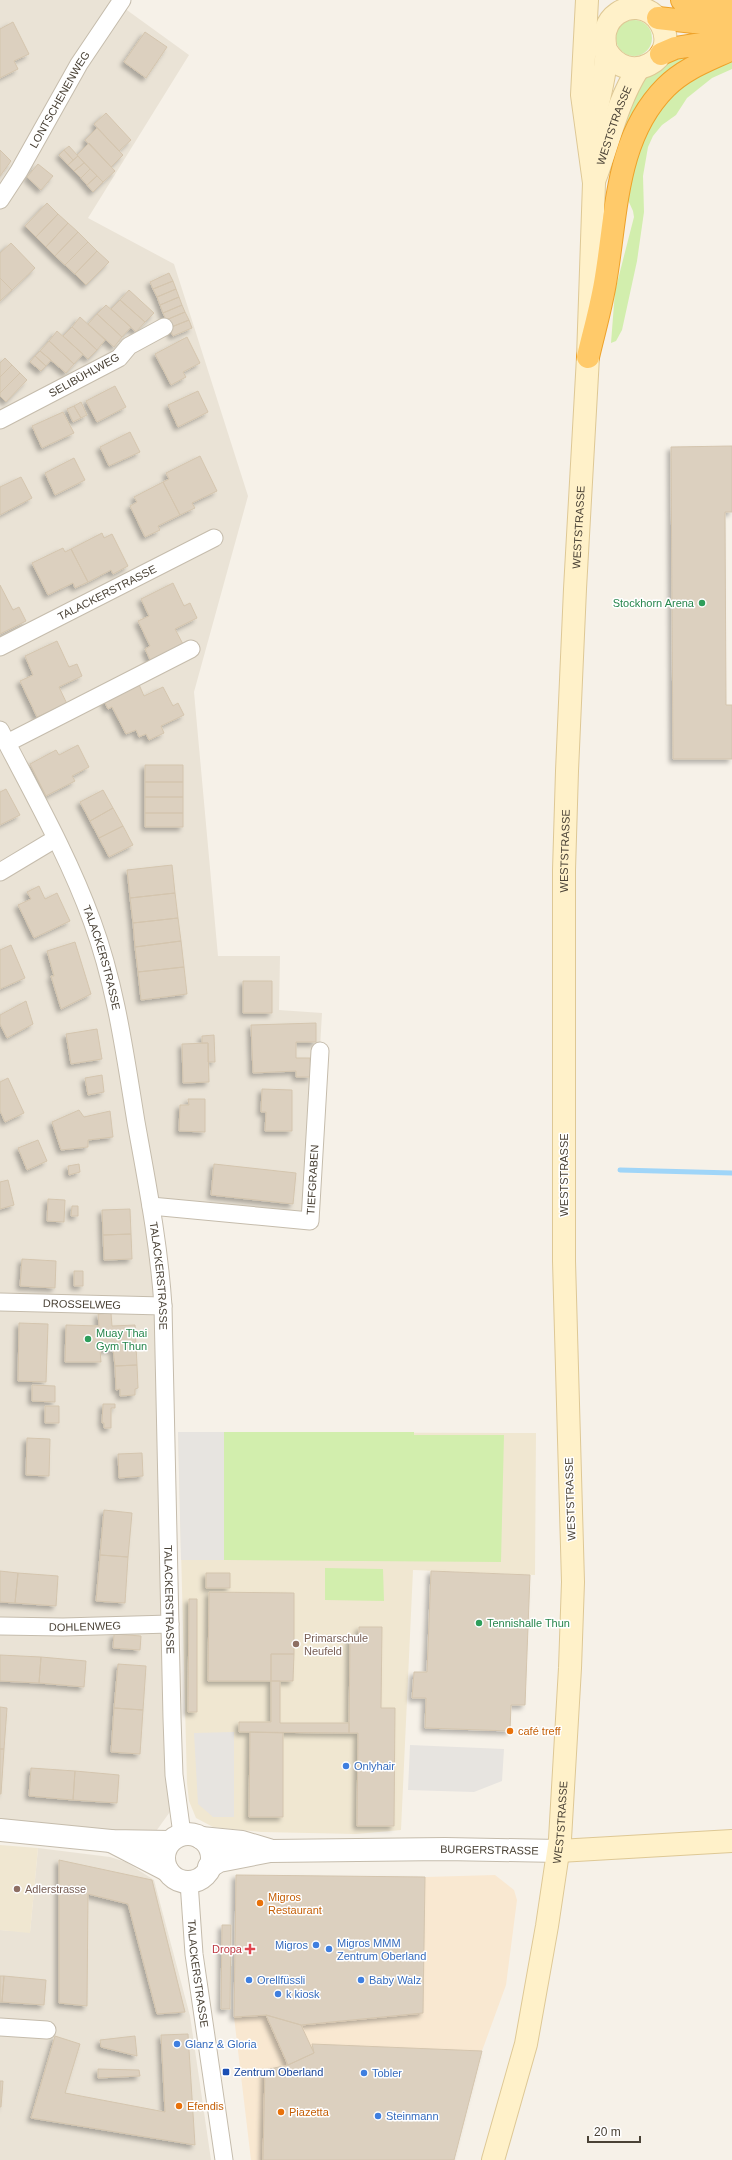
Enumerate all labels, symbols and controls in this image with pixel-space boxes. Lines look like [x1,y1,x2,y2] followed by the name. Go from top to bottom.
[27,49,92,150] street label: LONTSCHENENWEG
[594,84,634,167] street label: WESTSTRASSE
[47,351,121,399] street label: SELIBÜHLWEG
[570,485,587,569] street label: WESTSTRASSE
[56,563,158,623] street label: TALACKERSTRASSE
[613,597,695,609] place label: Stockhorn Arena
[697,598,707,608] marker: Stockhorn Arena
[558,809,572,893] street label: WESTSTRASSE
[81,903,123,1011] street label: TALACKERSTRASSE
[558,1133,570,1217] street label: WESTSTRASSE
[304,1144,320,1215] street label: TIEFGRABEN
[147,1221,170,1330] street label: TALACKERSTRASSE
[43,1297,121,1311] street label: DROSSELWEG
[96,1327,147,1352] place label: Muay Thai Gym Thun
[83,1334,93,1344] marker: Muay Thai Gym Thun
[563,1457,577,1541] street label: WESTSTRASSE
[162,1545,177,1654] street label: TALACKERSTRASSE
[487,1617,570,1629] place label: Tennishalle Thun
[474,1618,484,1628] marker: Tennishalle Thun
[49,1619,121,1633] street label: DOHLENWEG
[304,1632,368,1657] place label: Primarschule Neufeld
[291,1639,301,1649] marker: Primarschule Neufeld
[518,1725,562,1737] place label: café treff
[505,1726,515,1736] marker: café treff
[354,1760,395,1772] place label: Onlyhair
[341,1761,351,1771] marker: Onlyhair
[550,1781,569,1865] street label: WESTSTRASSE
[440,1843,539,1857] street label: BURGERSTRASSE
[25,1883,86,1895] place label: Adlerstrasse
[12,1884,22,1894] marker: Adlerstrasse
[268,1891,322,1916] place label: Migros Restaurant
[255,1898,265,1908] marker: Migros Restaurant
[186,1919,211,2028] street label: TALACKERSTRASSE
[337,1937,426,1962] place label: Migros MMM Zentrum Oberland
[275,1939,308,1951] place label: Migros
[311,1940,321,1950] marker: Migros
[212,1943,243,1955] place label: Dropa
[245,1944,255,1954] marker: Dropa
[324,1944,334,1954] marker: Migros MMM Zentrum Oberland
[257,1974,305,1986] place label: Orellfüssli
[369,1974,421,1986] place label: Baby Walz
[244,1975,254,1985] marker: Orellfüssli
[356,1975,366,1985] marker: Baby Walz
[286,1988,320,2000] place label: k kiosk
[273,1989,283,1999] marker: k kiosk
[185,2038,257,2050] place label: Glanz & Gloria
[172,2039,182,2049] marker: Glanz & Gloria
[234,2066,323,2078] place label: Zentrum Oberland
[221,2067,231,2077] marker: Zentrum Oberland
[372,2067,402,2079] place label: Tobler
[359,2068,369,2078] marker: Tobler
[187,2100,224,2112] place label: Efendis
[174,2101,184,2111] marker: Efendis
[289,2106,330,2118] place label: Piazetta
[276,2107,286,2117] marker: Piazetta
[386,2110,439,2122] place label: Steinmann
[373,2111,383,2121] marker: Steinmann
[588,2118,640,2144] scale bar
[594,2125,621,2139] text: 20 m

